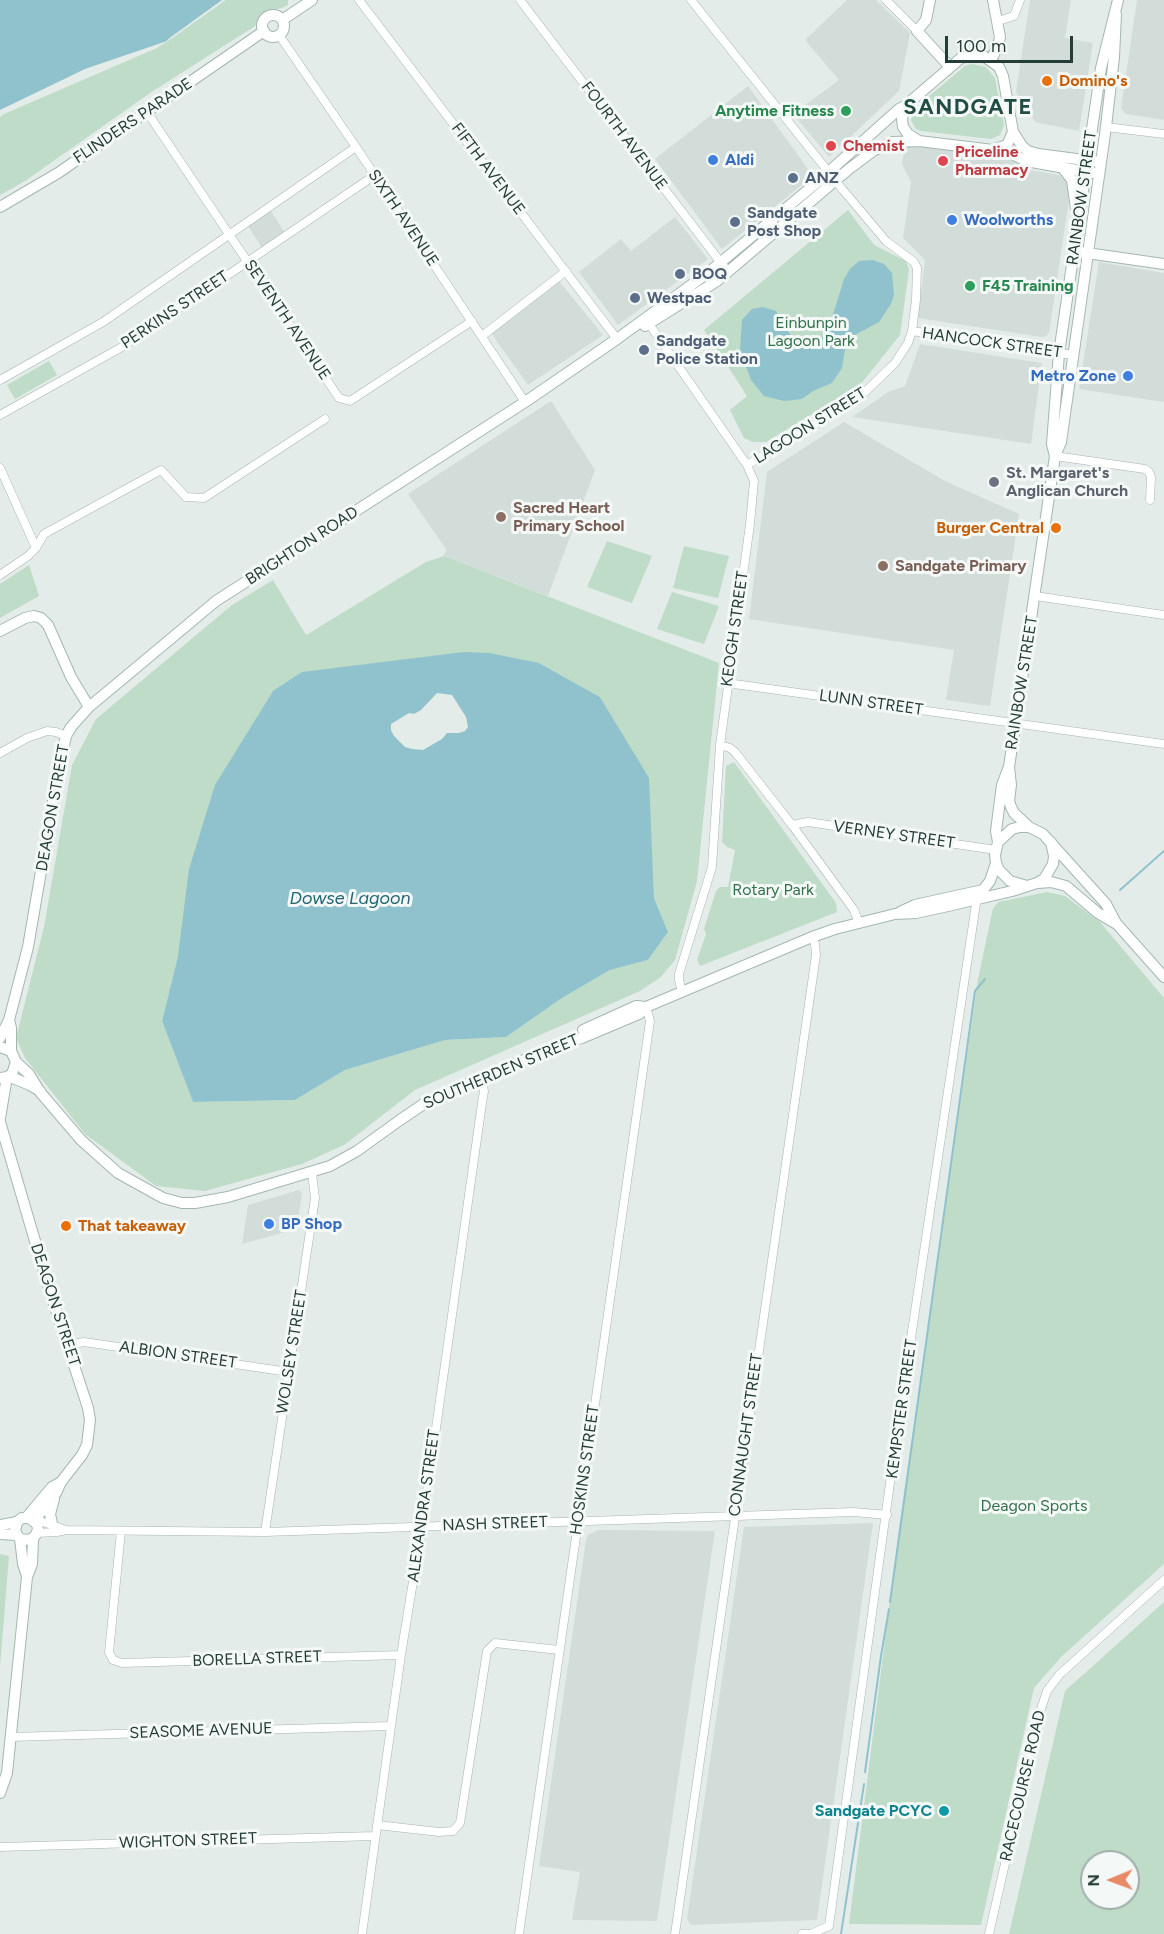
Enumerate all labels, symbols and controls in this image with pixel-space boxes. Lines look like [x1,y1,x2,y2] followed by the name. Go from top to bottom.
[948,24,1076,62] scale bar
[956,35,1006,57] text: 100 m
[1059,71,1127,91] place label: Domino's
[70,74,196,168] street label: FLINDERS PARADE
[1040,74,1054,88] marker: Domino's
[577,78,671,194] street label: FOURTH AVENUE
[903,95,1033,121] district label: SANDGATE
[715,101,834,121] place label: Anytime Fitness
[839,104,853,118] marker: Anytime Fitness
[447,119,529,219] street label: FIFTH AVENUE
[1063,130,1101,266] street label: RAINBOW STREET
[843,136,905,156] place label: Chemist
[824,139,838,153] marker: Chemist
[955,142,1028,180] place label: Priceline Pharmacy
[725,150,754,170] place label: Aldi
[706,153,720,167] marker: Aldi
[936,154,950,168] marker: Priceline Pharmacy
[364,166,442,270] street label: SIXTH AVENUE
[805,168,839,188] place label: ANZ
[786,171,800,185] marker: ANZ
[747,203,821,241] place label: Sandgate Post Shop
[964,210,1053,230] place label: Woolworths
[945,213,959,227] marker: Woolworths
[728,215,742,229] marker: Sandgate Post Shop
[240,256,334,384] street label: SEVENTH AVENUE
[692,264,727,284] place label: BOQ
[118,267,232,353] street label: PERKINS STREET
[673,267,687,281] marker: BOQ
[982,276,1074,296] place label: F45 Training
[963,279,977,293] marker: F45 Training
[647,288,712,308] place label: Westpac
[628,291,642,305] marker: Westpac
[767,313,855,351] park label: Einbunpin Lagoon Park
[921,324,1063,362] street label: HANCOCK STREET
[656,331,758,369] place label: Sandgate Police Station
[637,343,651,357] marker: Sandgate Police Station
[1030,366,1116,386] place label: Metro Zone
[1121,369,1135,383] marker: Metro Zone
[750,384,870,468] street label: LAGOON STREET
[1006,463,1128,501] place label: St. Margaret's Anglican Church
[987,475,1001,489] marker: St. Margaret's Anglican Church
[513,498,625,536] place label: Sacred Heart Primary School
[242,503,362,589] street label: BRIGHTON ROAD
[494,510,508,524] marker: Sacred Heart Primary School
[936,518,1044,538] place label: Burger Central
[1049,521,1063,535] marker: Burger Central
[895,556,1027,576] place label: Sandgate Primary
[876,559,890,573] marker: Sandgate Primary
[717,570,753,688] street label: KEOGH STREET
[1002,615,1042,751] street label: RAINBOW STREET
[818,686,924,720] street label: LUNN STREET
[32,743,74,873] street label: DEAGON STREET
[832,817,956,853] street label: VERNEY STREET
[732,880,814,900] park label: Rotary Park
[290,888,410,910] water label: Dowse Lagoon
[420,1031,582,1113] street label: SOUTHERDEN STREET
[281,1214,342,1234] place label: BP Shop
[78,1216,186,1236] place label: That takeaway
[262,1217,276,1231] marker: BP Shop
[59,1219,73,1233] marker: That takeaway
[26,1241,84,1369] street label: DEAGON STREET
[273,1289,311,1415] street label: WOLSEY STREET
[118,1337,238,1373] street label: ALBION STREET
[883,1338,921,1480] street label: KEMPSTER STREET
[725,1352,767,1518] street label: CONNAUGHT STREET
[566,1404,604,1536] street label: HOSKINS STREET
[404,1428,444,1584] street label: ALEXANDRA STREET
[981,1496,1087,1516] park label: Deagon Sports
[442,1513,548,1535] street label: NASH STREET
[192,1647,322,1671] street label: BORELLA STREET
[996,1709,1050,1863] street label: RACECOURSE ROAD
[129,1719,273,1743] street label: SEASOME AVENUE
[815,1801,932,1821] place label: Sandgate PCYC
[937,1804,951,1818] marker: Sandgate PCYC
[119,1829,257,1853] street label: WIGHTON STREET
[1080,1850,1140,1910] north arrow
[1084,1874,1103,1887] text: N

